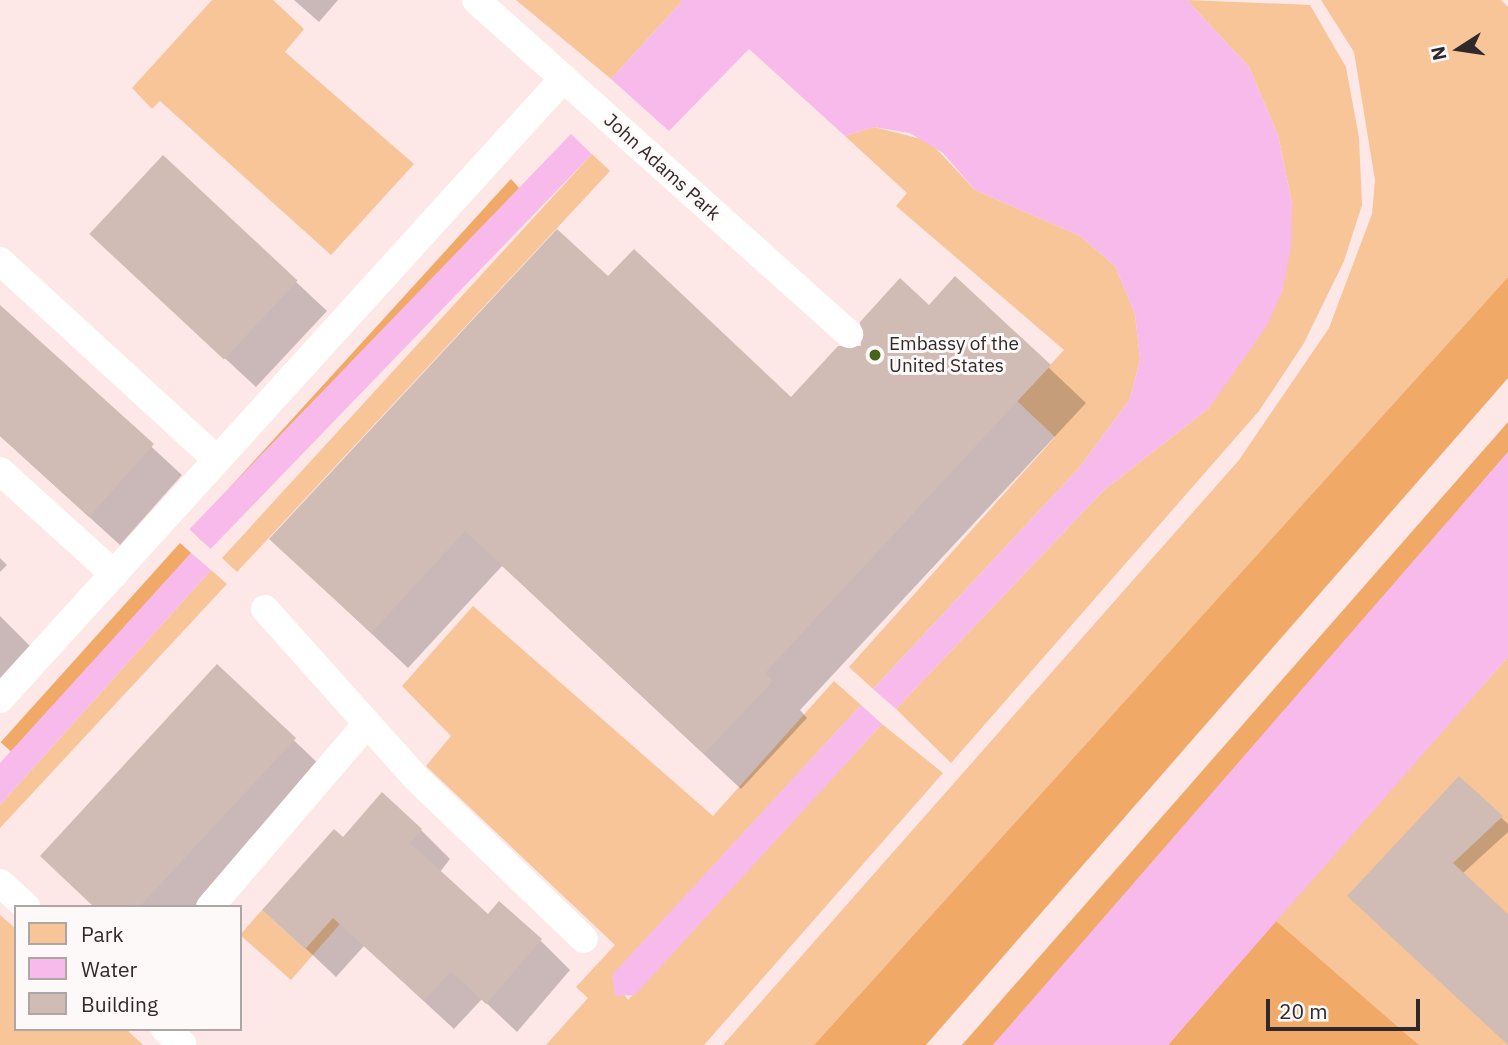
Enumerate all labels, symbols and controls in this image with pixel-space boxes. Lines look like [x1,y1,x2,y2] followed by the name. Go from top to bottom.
[1424,14,1494,84] north arrow
[1425,44,1452,63] text: N
[599,109,725,225] street label: John Adams Park
[889,333,1019,377] place label: Embassy of the United States
[867,347,883,363] marker: Embassy of the United States
[14,905,242,1031] legend
[81,920,124,948] text: Park
[81,955,137,983] text: Water
[1270,986,1424,1030] scale bar
[81,990,158,1018] text: Building
[1279,997,1328,1025] text: 20 m

